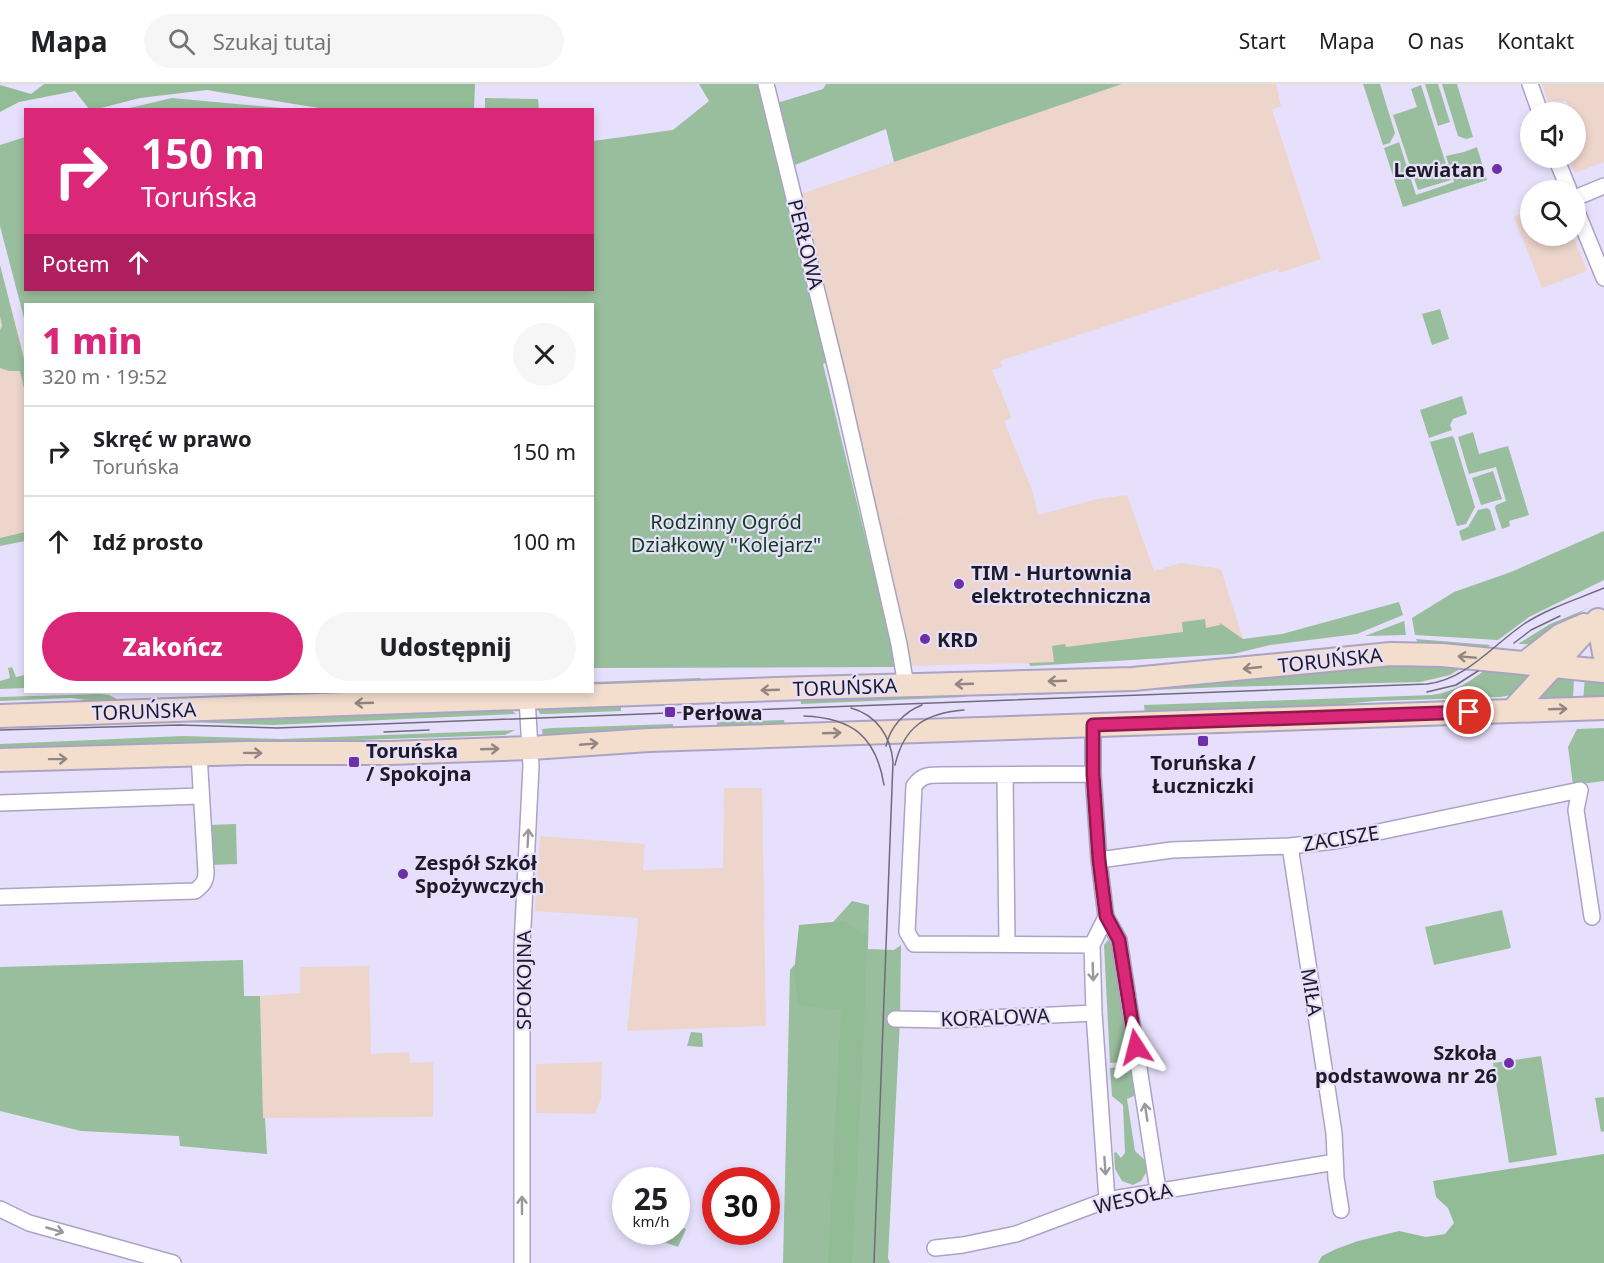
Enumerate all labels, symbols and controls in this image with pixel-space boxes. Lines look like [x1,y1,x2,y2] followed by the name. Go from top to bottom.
[144,14,564,68] search box
[30,22,108,60] text: Mapa
[165,25,198,58] icon: search
[213,26,332,56] text: Szukaj tutaj
[1239,27,1286,55] text: Start
[1319,27,1374,55] text: Mapa
[1407,27,1464,55] text: O nas
[1497,27,1574,55] text: Kontakt
[1520,102,1586,246] map controls
[1520,102,1586,168] button: sound
[141,124,265,181] text: 150 m
[42,132,120,210] icon: right
[1394,156,1485,183] place label: Lewiatan
[1490,162,1504,176] marker: Lewiatan
[141,178,257,215] text: Toruńska
[1520,180,1586,246] button: search
[782,196,830,292] street label: PERŁOWA
[122,246,155,279] icon: ahead
[42,248,110,278] text: Potem
[42,316,143,365] text: 1 min
[513,323,576,386] button: close
[42,363,167,390] text: 320 m · 19:52
[93,423,252,453] text: Skręć w prawo
[42,435,75,468] icon: right
[512,436,576,466] text: 150 m
[93,453,179,480] text: Toruńska
[631,508,821,558] park label: Rodzinny Ogród Działkowy "Kolejarz"
[42,525,75,558] icon: ahead
[93,526,203,556] text: Idź prosto
[512,526,576,556] text: 100 m
[971,559,1151,609] place label: TIM - Hurtownia elektrotechniczna
[952,577,966,591] marker: TIM - Hurtownia elektrotechniczna
[42,612,303,681] button: Zakończ
[315,612,576,681] button: Udostępnij
[937,626,978,653] place label: KRD
[918,632,932,646] marker: KRD
[1277,641,1384,679] street label: TORUŃSKA
[1458,651,1478,662] one-way arrow
[1242,663,1262,674] one-way arrow
[792,672,898,702] street label: TORUŃSKA
[1048,675,1068,687] one-way arrow
[955,678,975,689] one-way arrow
[760,684,780,695] one-way arrow
[1443,686,1494,737] pin
[1452,695,1485,728] icon: arrive
[91,696,197,726] street label: TORUŃSKA
[354,697,374,709] one-way arrow
[682,699,763,726] place label: Perłowa
[1548,704,1568,715] one-way arrow
[663,705,677,719] marker: Perłowa
[822,728,842,739] one-way arrow
[1196,734,1210,748] marker: Toruńska / Łuczniczki
[366,737,472,787] place label: Toruńska / Spokojna
[579,738,599,749] one-way arrow
[480,744,500,755] one-way arrow
[243,747,263,759] one-way arrow
[1150,749,1256,799] place label: Toruńska / Łuczniczki
[48,753,68,765] one-way arrow
[347,755,361,769] marker: Toruńska / Spokojna
[1301,819,1381,857] street label: ZACISZE
[522,829,533,849] one-way arrow
[415,849,544,899] place label: Zespół Szkół Spożywczych
[396,867,410,881] marker: Zespół Szkół Spożywczych
[510,930,537,1030] street label: SPOKOJNA
[1087,961,1099,981] one-way arrow
[1295,966,1329,1018] street label: MIŁA
[940,1002,1050,1032] street label: KORALOWA
[1104,1015,1168,1079] position arrow
[1315,1039,1497,1089] place label: Szkoła podstawowa nr 26
[1502,1056,1516,1070] marker: Szkoła podstawowa nr 26
[1140,1102,1151,1122] one-way arrow
[1099,1156,1110,1176] one-way arrow
[702,1167,780,1245] speed limit sign: 30
[1091,1176,1175,1220] street label: WESOŁA
[634,1178,668,1219] text: 25
[516,1195,528,1215] one-way arrow
[633,1211,669,1231] text: km/h
[45,1225,64,1236] one-way arrow

